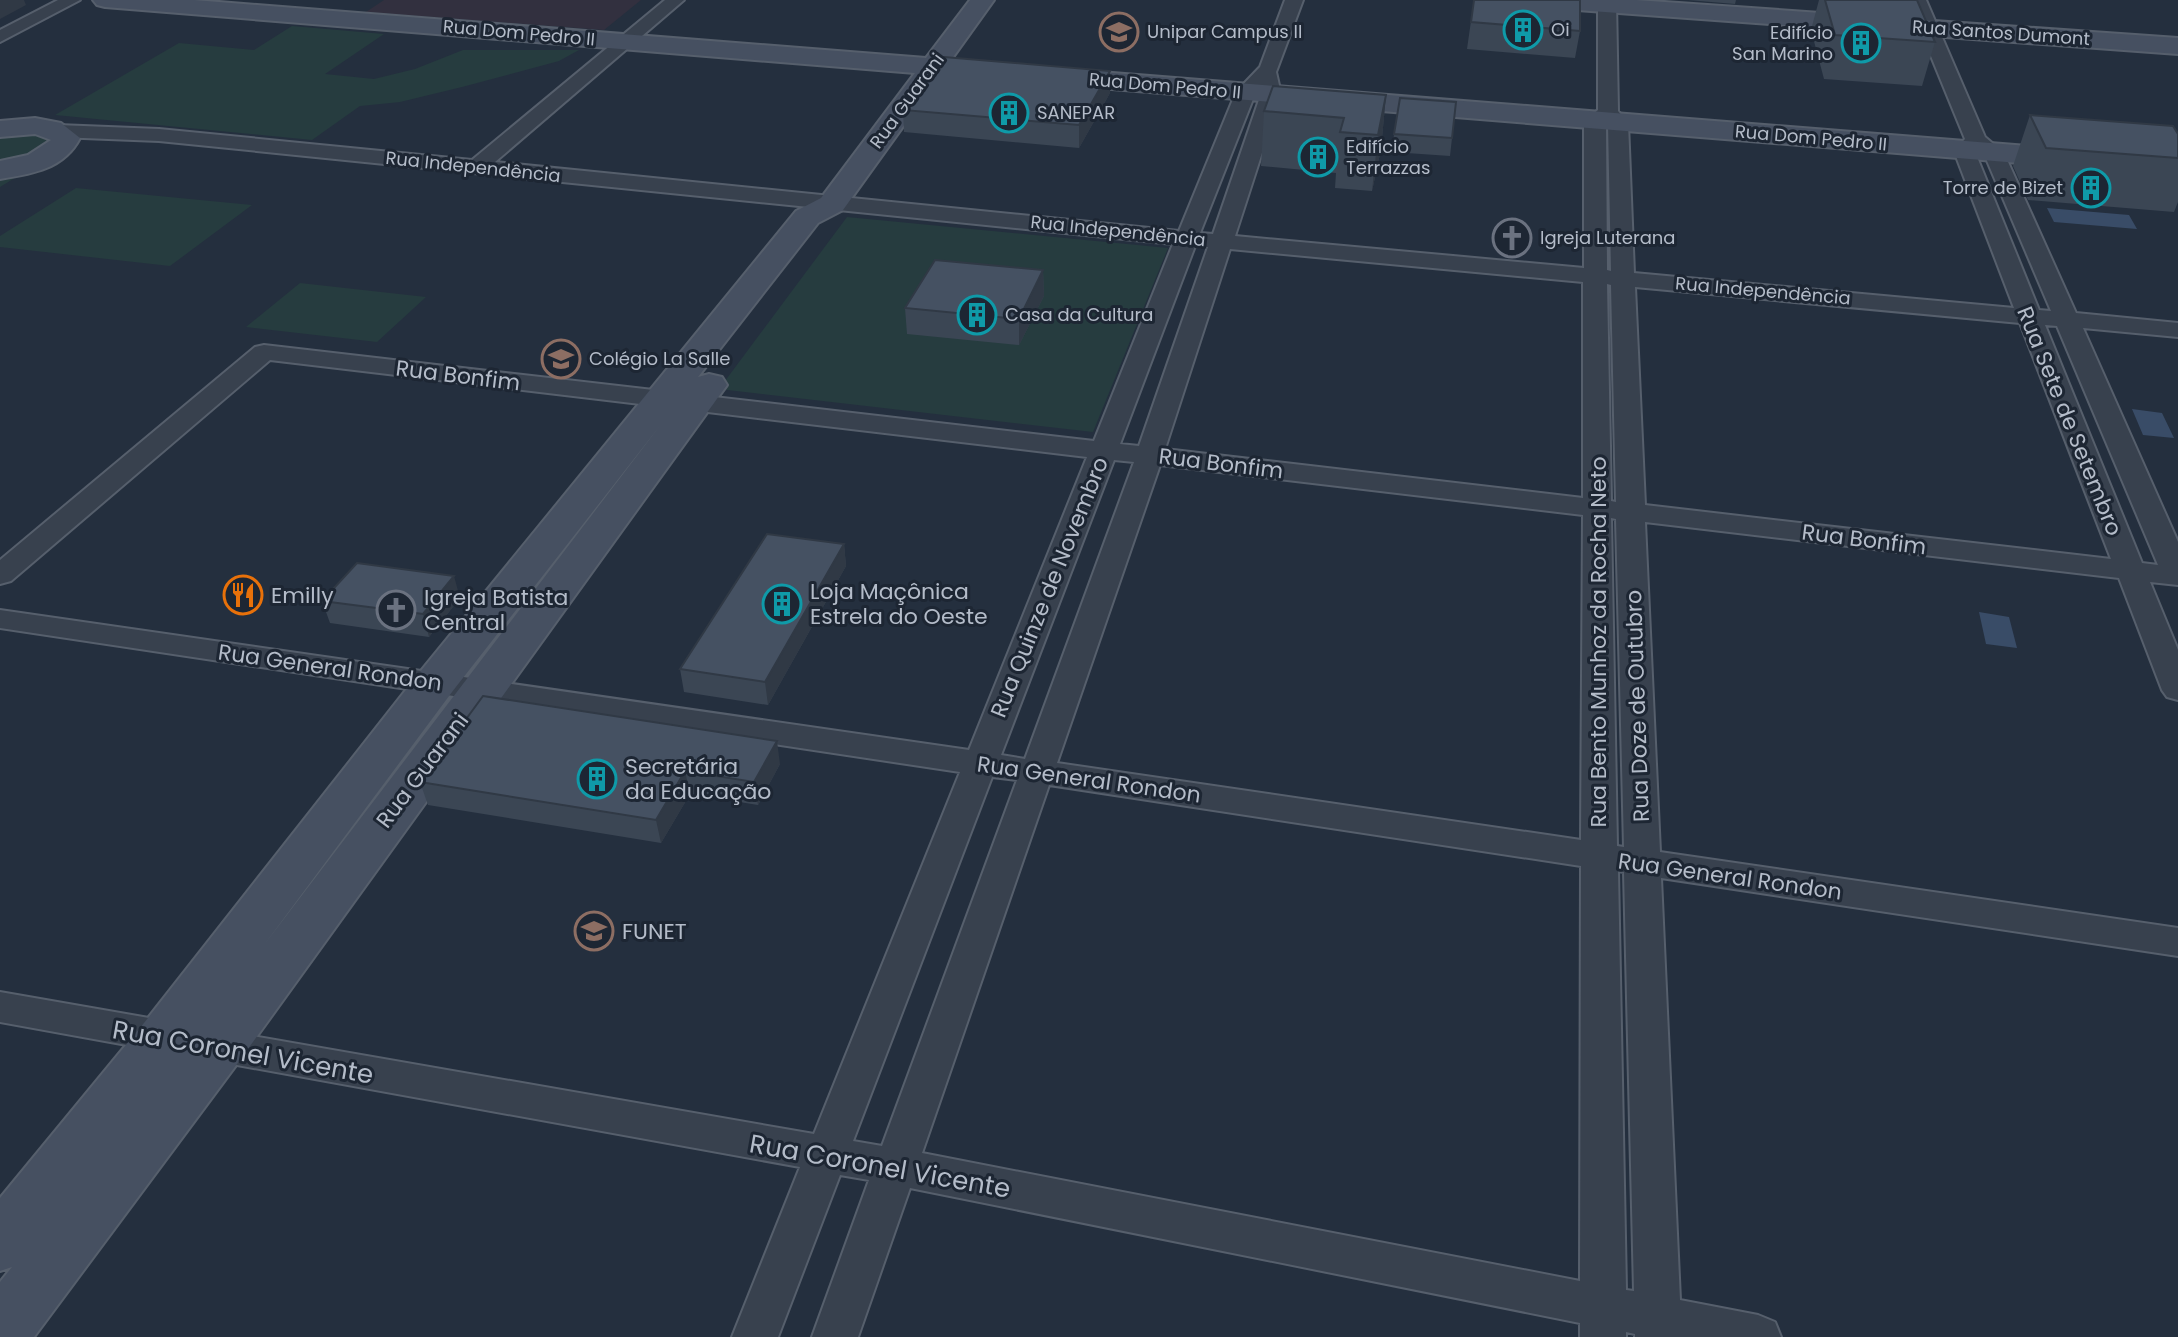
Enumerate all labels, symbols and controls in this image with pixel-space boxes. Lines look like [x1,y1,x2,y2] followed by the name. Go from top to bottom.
[1502,9,1544,51] building icon: Oi
[1098,11,1140,53] school or university icon: Unipar Campus II
[442,13,596,52] street label: Rua Dom Pedro II
[1911,14,2091,51] street label: Rua Santos Dumont
[1551,17,1570,42] place label: Oi
[1147,19,1302,44] place label: Unipar Campus II
[1732,20,1833,66] place label: Edifício San Marino
[1840,22,1882,64] building icon: Edifício San Marino
[864,48,950,153] street label: Rua Guarani
[1088,66,1242,105] street label: Rua Dom Pedro II
[988,92,1030,134] building icon: SANEPAR
[1037,100,1115,125] place label: SANEPAR
[1734,118,1888,157] street label: Rua Dom Pedro II
[1346,134,1430,180] place label: Edifício Terrazzas
[1297,136,1339,178] building icon: Edifício Terrazzas
[384,145,562,188] street label: Rua Independência
[2070,167,2112,209] building icon: Torre de Bizet
[1943,175,2063,200] place label: Torre de Bizet
[1029,209,1207,252] street label: Rua Independência
[1491,217,1533,259] church icon: Igreja Luterana
[1540,225,1676,250] place label: Igreja Luterana
[1674,270,1852,311] street label: Rua Independência
[956,294,998,336] building icon: Casa da Cultura
[1005,302,1153,327] place label: Casa da Cultura
[2009,302,2130,540] street label: Rua Sete de Setembro
[540,338,582,380] school or university icon: Colégio La Salle
[589,346,730,371] place label: Colégio La Salle
[394,352,522,399] street label: Rua Bonfim
[1157,440,1285,487] street label: Rua Bonfim
[983,452,1116,722] street label: Rua Quinze de Novembro
[1583,457,1614,827] street label: Rua Bento Munhoz da Rocha Neto
[1800,516,1928,563] street label: Rua Bonfim
[222,574,264,616] restaurant icon: Emilly
[810,576,988,632] place label: Loja Maçônica Estrela do Oeste
[271,580,334,611] place label: Emilly
[424,582,568,638] place label: Igreja Batista Central
[761,583,803,625] building icon: Loja Maçônica Estrela do Oeste
[375,589,417,631] church icon: Igreja Batista Central
[1618,589,1657,823] street label: Rua Doze de Outubro
[216,636,444,699] street label: Rua General Rondon
[369,706,476,834] street label: Rua Guarani
[975,748,1203,811] street label: Rua General Rondon
[625,751,771,807] place label: Secretária da Educação
[576,758,618,800] building icon: Secretária da Educação
[1616,845,1844,908] street label: Rua General Rondon
[573,910,615,952] school or university icon: FUNET
[622,916,687,947] place label: FUNET
[110,1011,376,1093] street label: Rua Coronel Vicente
[747,1125,1013,1207] street label: Rua Coronel Vicente

